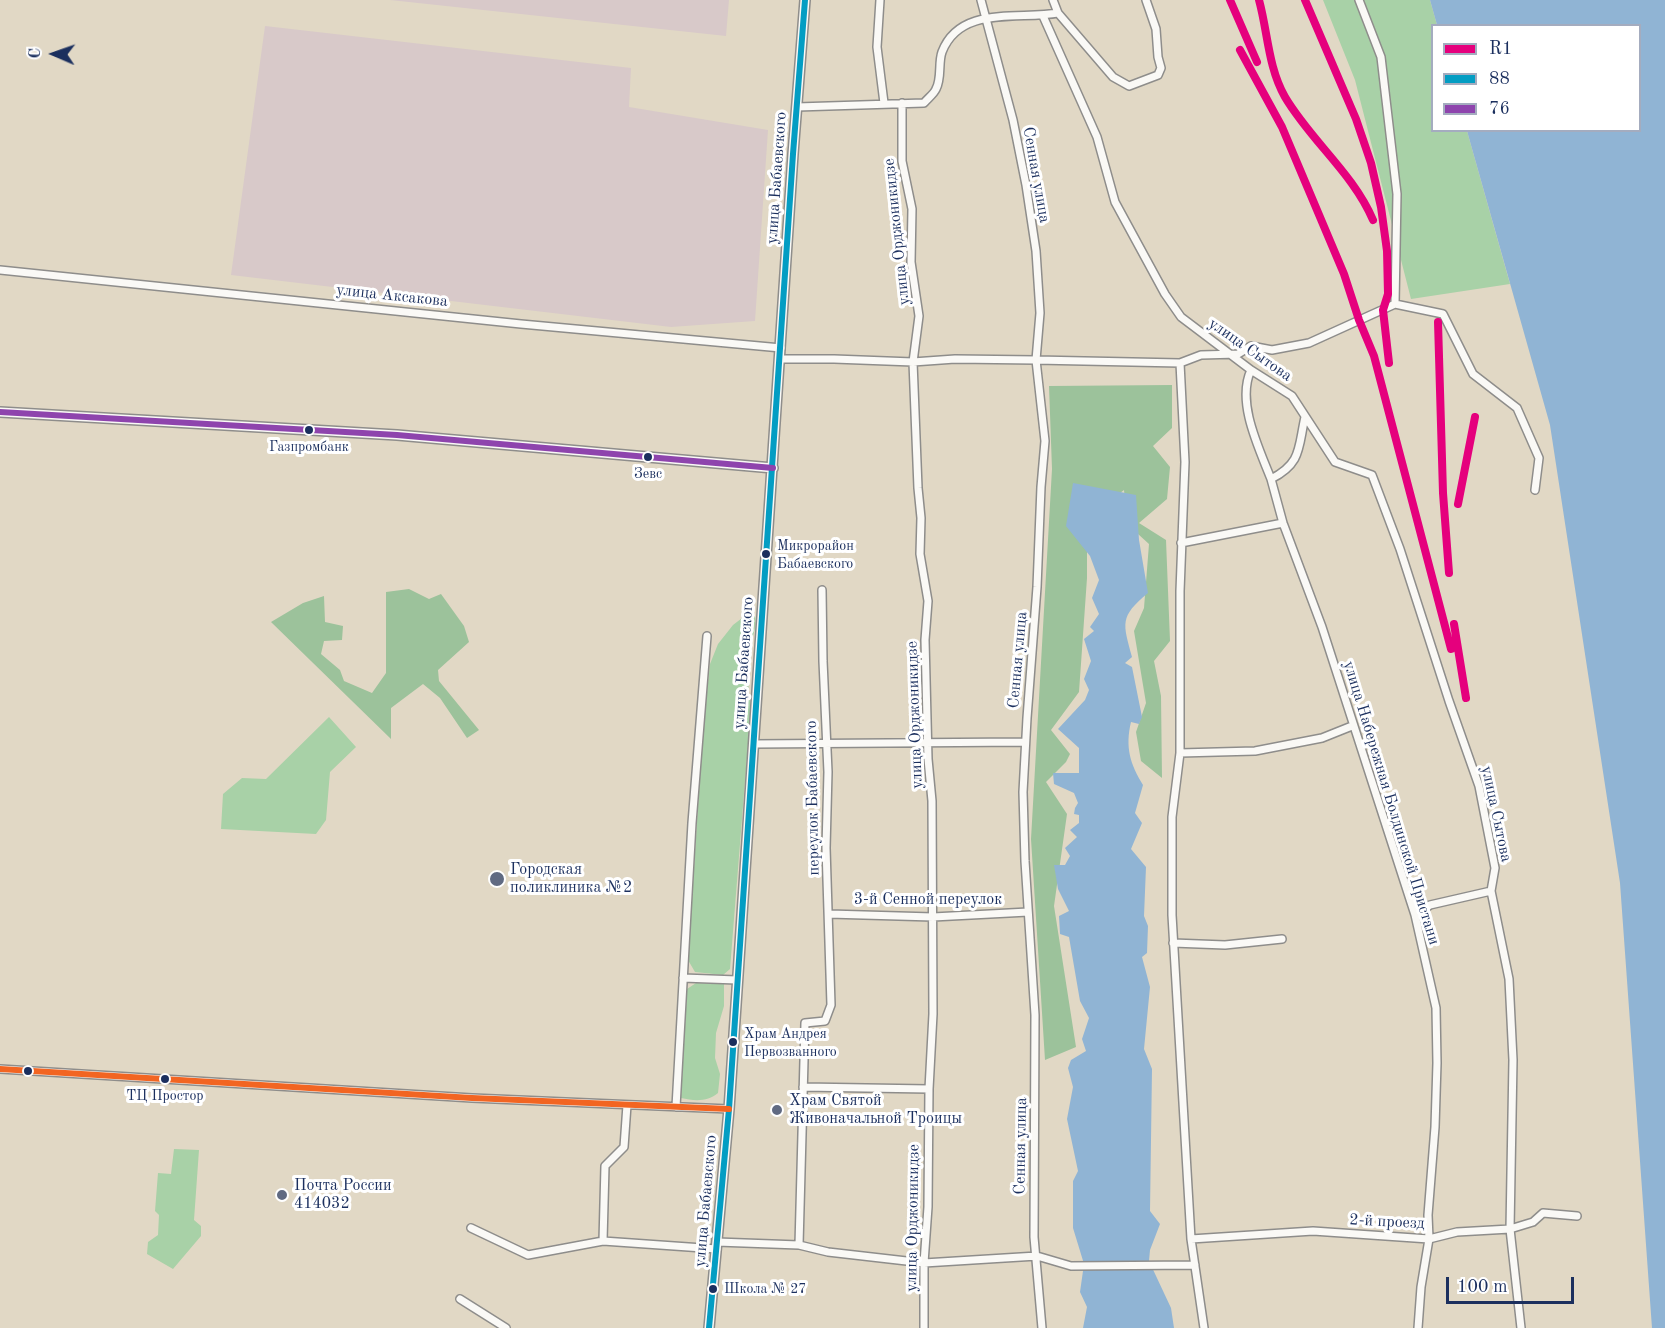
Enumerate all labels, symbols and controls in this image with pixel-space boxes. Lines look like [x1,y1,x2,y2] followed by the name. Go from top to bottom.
[24,24,84,84] north arrow
[1431,24,1641,132] legend
[1489,40,1512,58] text: R1
[28,48,44,59] text: С
[1489,70,1510,88] text: 88
[1489,100,1510,118] text: 76
[763,111,791,245] street label: улица Бабаевского
[1018,125,1054,225] street label: Сенная улица
[880,157,914,307] street label: улица Орджоникидзе
[335,281,449,311] street label: улица Аксакова
[1204,314,1296,386] street label: улица Сытова
[303,424,315,436] marker: Газпромбанк
[269,439,349,455] place label: Газпромбанк
[642,451,654,463] marker: Зевс
[634,466,662,482] place label: Зевс
[777,538,854,570] place label: Микрорайон Бабаевского
[760,548,772,560] marker: Микрорайон Бабаевского
[730,596,758,730] street label: улица Бабаевского
[1004,611,1032,709] street label: Сенная улица
[903,641,927,789] street label: улица Орджоникидзе
[1339,659,1443,947] street label: улица Набережная Болдинской Пристани
[802,720,824,876] street label: переулок Бабаевского
[1476,764,1516,864] street label: улица Сытова
[510,860,632,898] place label: Городская поликлиника №2
[488,870,506,888] marker: Городская поликлиника №2
[854,890,1002,910] street label: 3-й Сенной переулок
[744,1026,837,1058] place label: Храм Андрея Первозванного
[727,1036,739,1048] marker: Храм Андрея Первозванного
[22,1065,34,1077] unlabelled marker
[159,1073,171,1085] marker: ТЦ Простор
[126,1088,204,1104] place label: ТЦ Простор
[789,1091,962,1129] place label: Храм Святой Живоначальной Троицы
[1011,1097,1031,1195] street label: Сенная улица
[770,1103,784,1117] marker: Храм Святой Живоначальной Троицы
[691,1134,721,1268] street label: улица Бабаевского
[902,1144,924,1292] street label: улица Орджоникидзе
[294,1176,392,1214] place label: Почта России 414032
[275,1188,289,1202] marker: Почта России 414032
[1349,1210,1425,1234] street label: 2-й проезд
[1449,1265,1576,1303] scale bar
[1457,1278,1508,1296] text: 100 m
[724,1281,806,1297] place label: Школа № 27
[707,1283,719,1295] marker: Школа № 27

